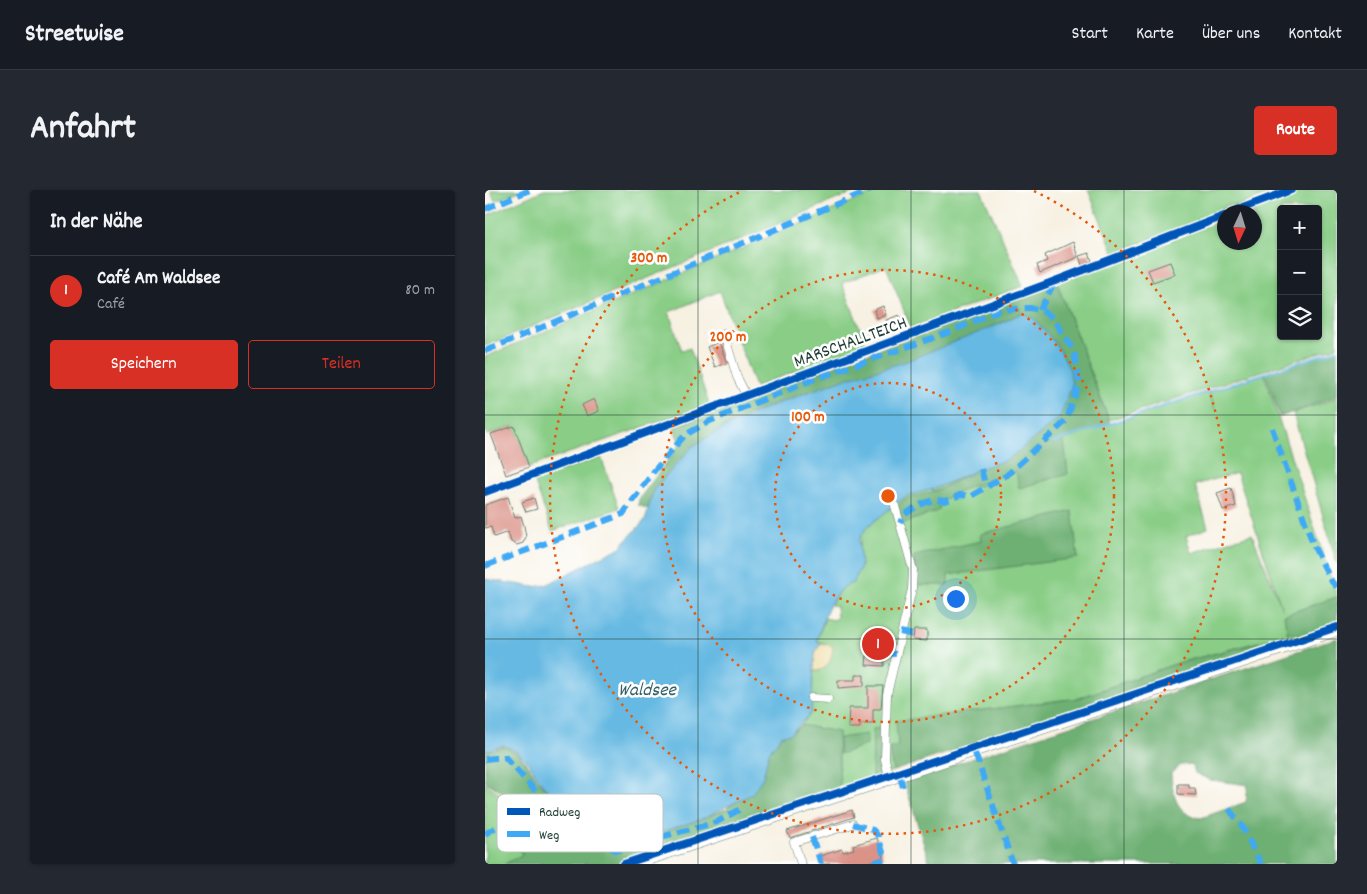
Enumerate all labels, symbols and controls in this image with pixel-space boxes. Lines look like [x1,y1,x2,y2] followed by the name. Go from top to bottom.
[25,18,124,52] text: Streetwise
[1072,22,1108,47] text: Start
[1136,22,1174,47] text: Karte
[1202,22,1260,47] text: Über uns
[1288,22,1342,47] text: Kontakt
[30,105,136,155] text: Anfahrt
[1254,106,1337,155] button: Route
[1217,205,1262,250] north arrow
[1277,205,1322,340] map controls
[1277,205,1322,250] button: +
[50,208,142,238] text: In der Nähe
[631,248,667,270] text: 300 m
[1277,250,1322,295] button: −
[97,266,220,293] text: Café Am Waldsee
[64,279,68,302] text: 1
[405,279,435,302] text: 80 m
[97,293,125,316] text: Café
[1277,295,1322,340] button: layers
[791,311,911,375] street label: MARSCHALLTEICH
[710,327,746,349] text: 200 m
[50,340,238,389] button: Speichern
[248,340,435,389] button: Teilen
[791,407,825,429] text: 100 m
[879,487,897,505] centre of rings
[943,586,969,612] your location
[862,625,894,663] pin: 1
[618,678,678,705] water label: Waldsee
[497,794,663,852] legend
[539,803,580,823] text: Radweg
[539,826,559,846] text: Weg

